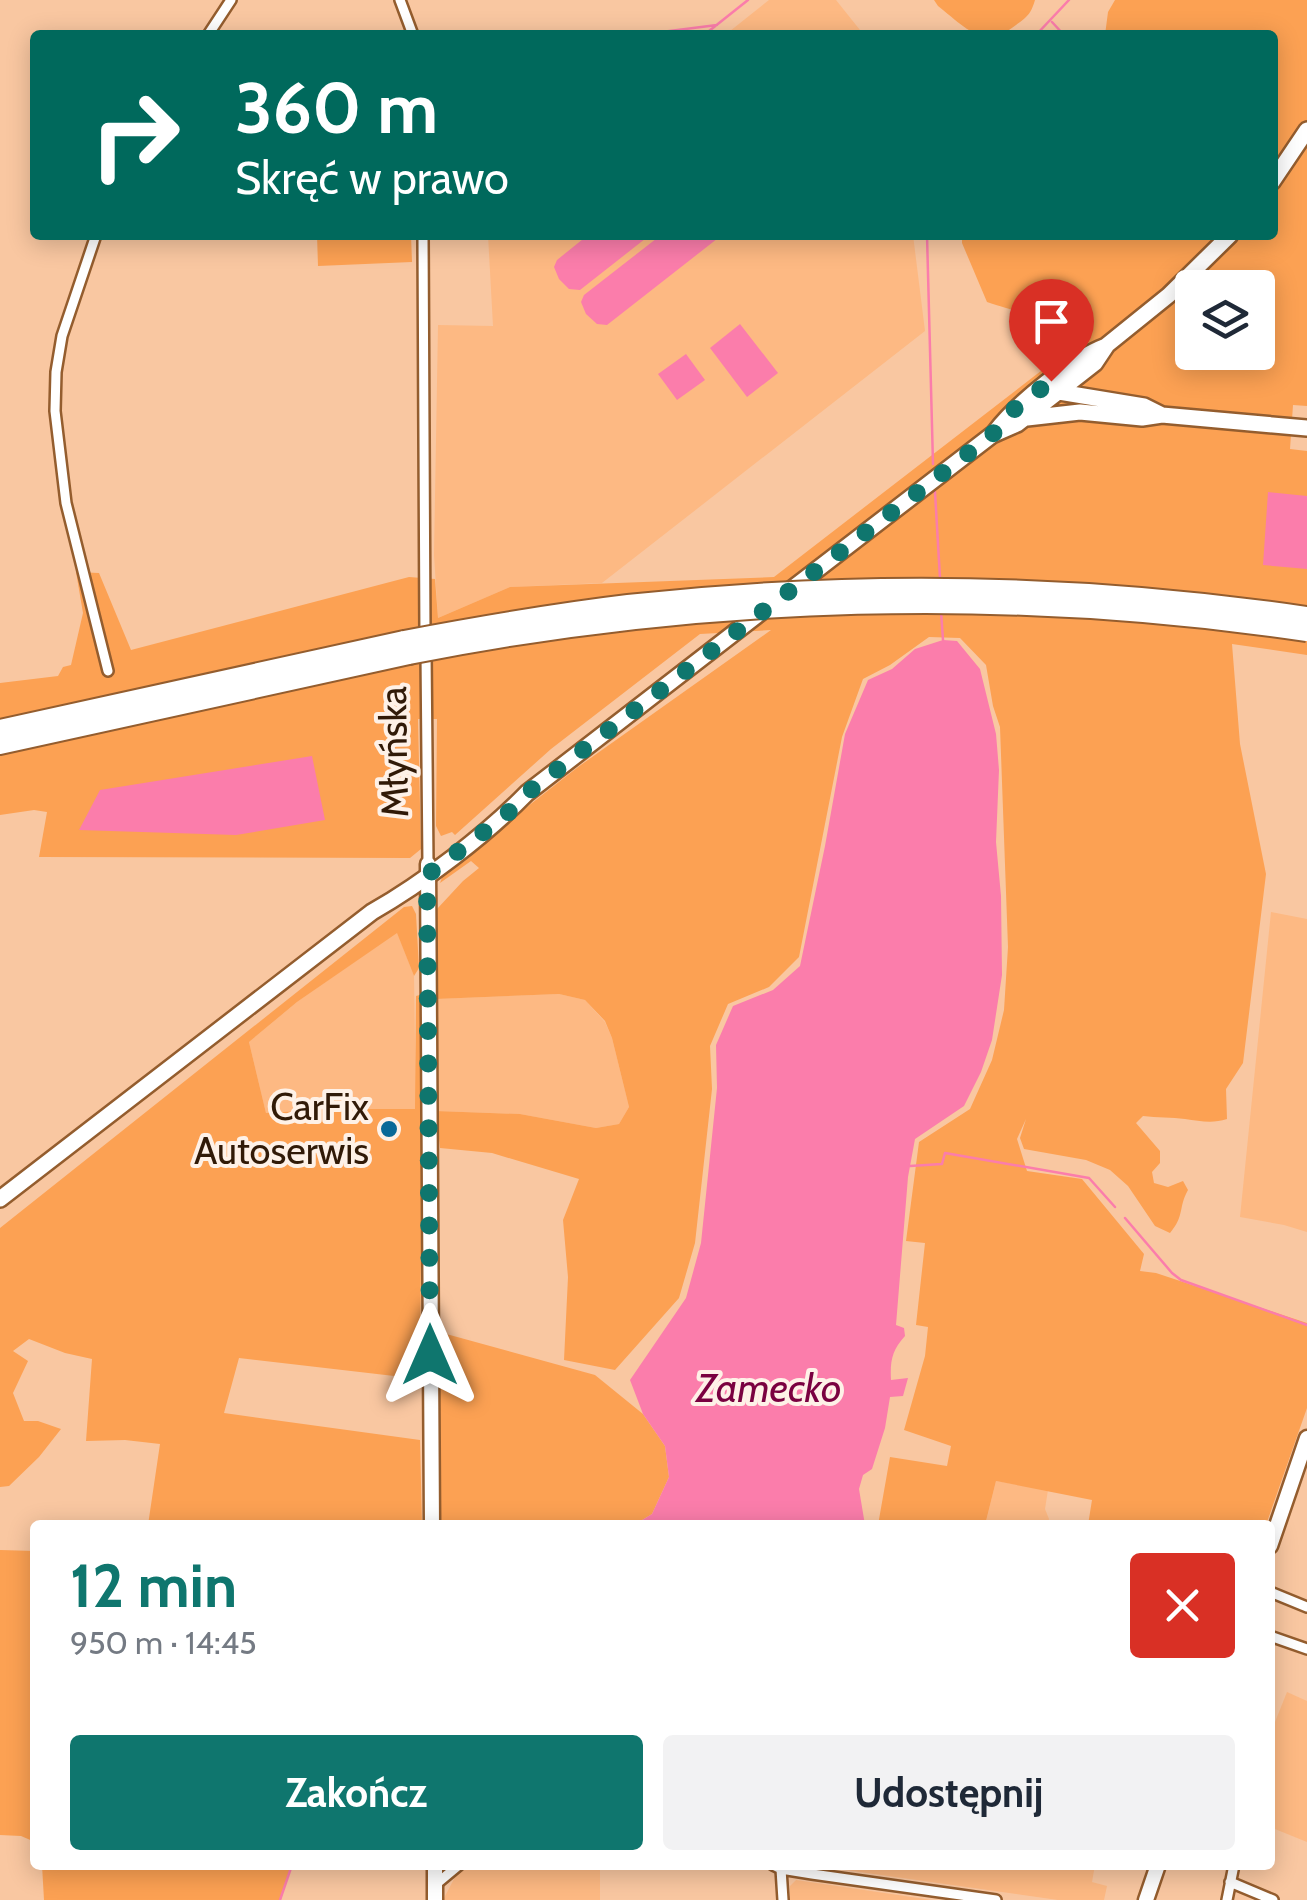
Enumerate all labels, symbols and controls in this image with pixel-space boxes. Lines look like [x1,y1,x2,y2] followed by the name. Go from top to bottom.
[235,65,438,151] text: 360 m
[70,70,200,200] icon: right
[235,151,509,205] text: Skręć w prawo
[1175,270,1275,370] map controls
[1175,270,1275,370] button: layers
[1009,279,1094,382] pin
[1024,294,1079,349] icon: arrive
[369,686,418,818] street label: Młyńska
[194,1083,369,1174] place label: CarFix Autoserwis
[378,1118,400,1140] marker: CarFix Autoserwis
[378,1303,482,1407] position arrow
[694,1363,842,1412] water label: Zamecko
[70,1549,237,1622] text: 12 min
[1130,1553,1235,1658] button: close
[70,1623,257,1662] text: 950 m · 14:45
[70,1735,643,1850] button: Zakończ
[663,1735,1235,1850] button: Udostępnij

